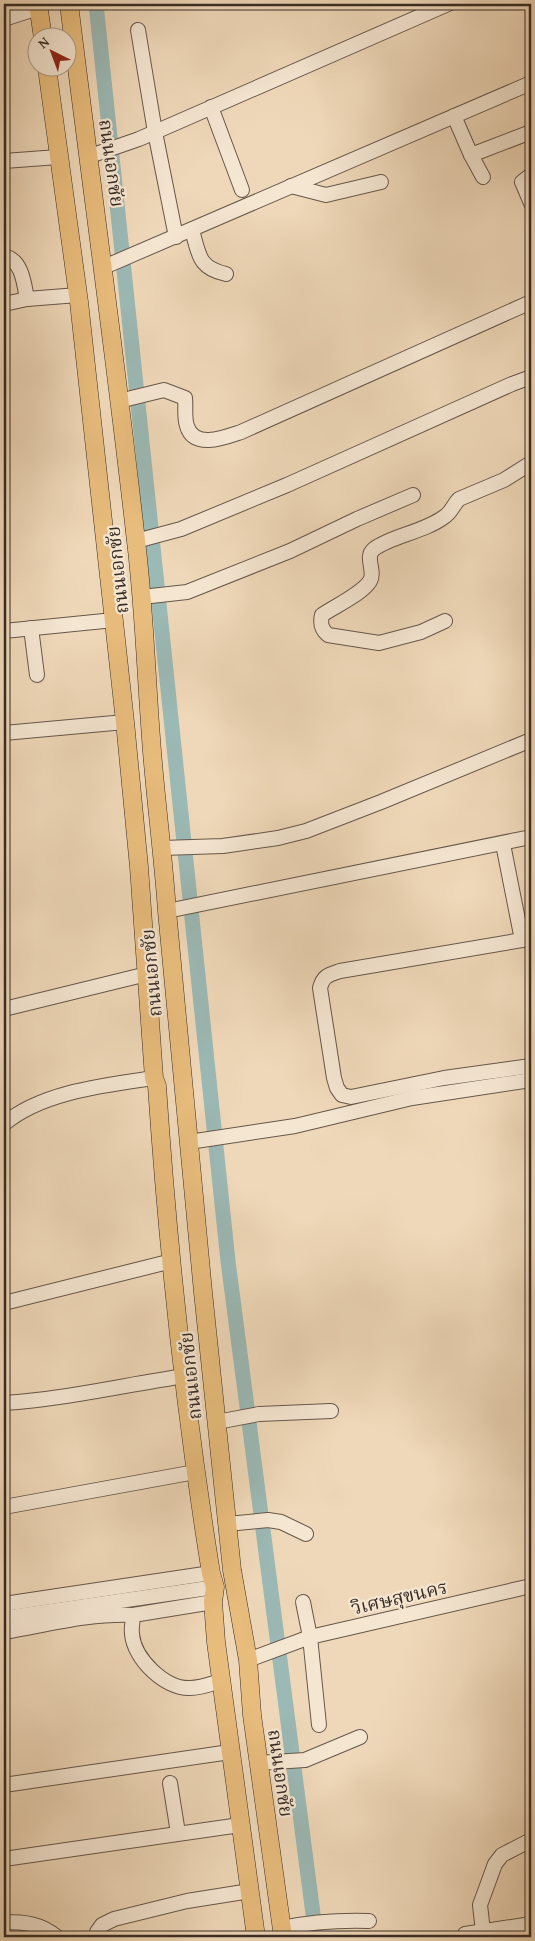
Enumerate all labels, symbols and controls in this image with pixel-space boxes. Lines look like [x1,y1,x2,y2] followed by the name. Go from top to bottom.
[28,28,78,78] north arrow
[33,31,54,53] text: N
[92,117,132,209] street label: ถนนเอกชัย
[98,525,136,615] street label: ถนนเอกชัย
[133,928,169,1018] street label: ถนนเอกชัย
[171,1331,209,1421] street label: ถนนเอกชัย
[348,1572,450,1622] street label: วิเศษสุขนคร
[261,1727,301,1819] street label: ถนนเอกชัย

